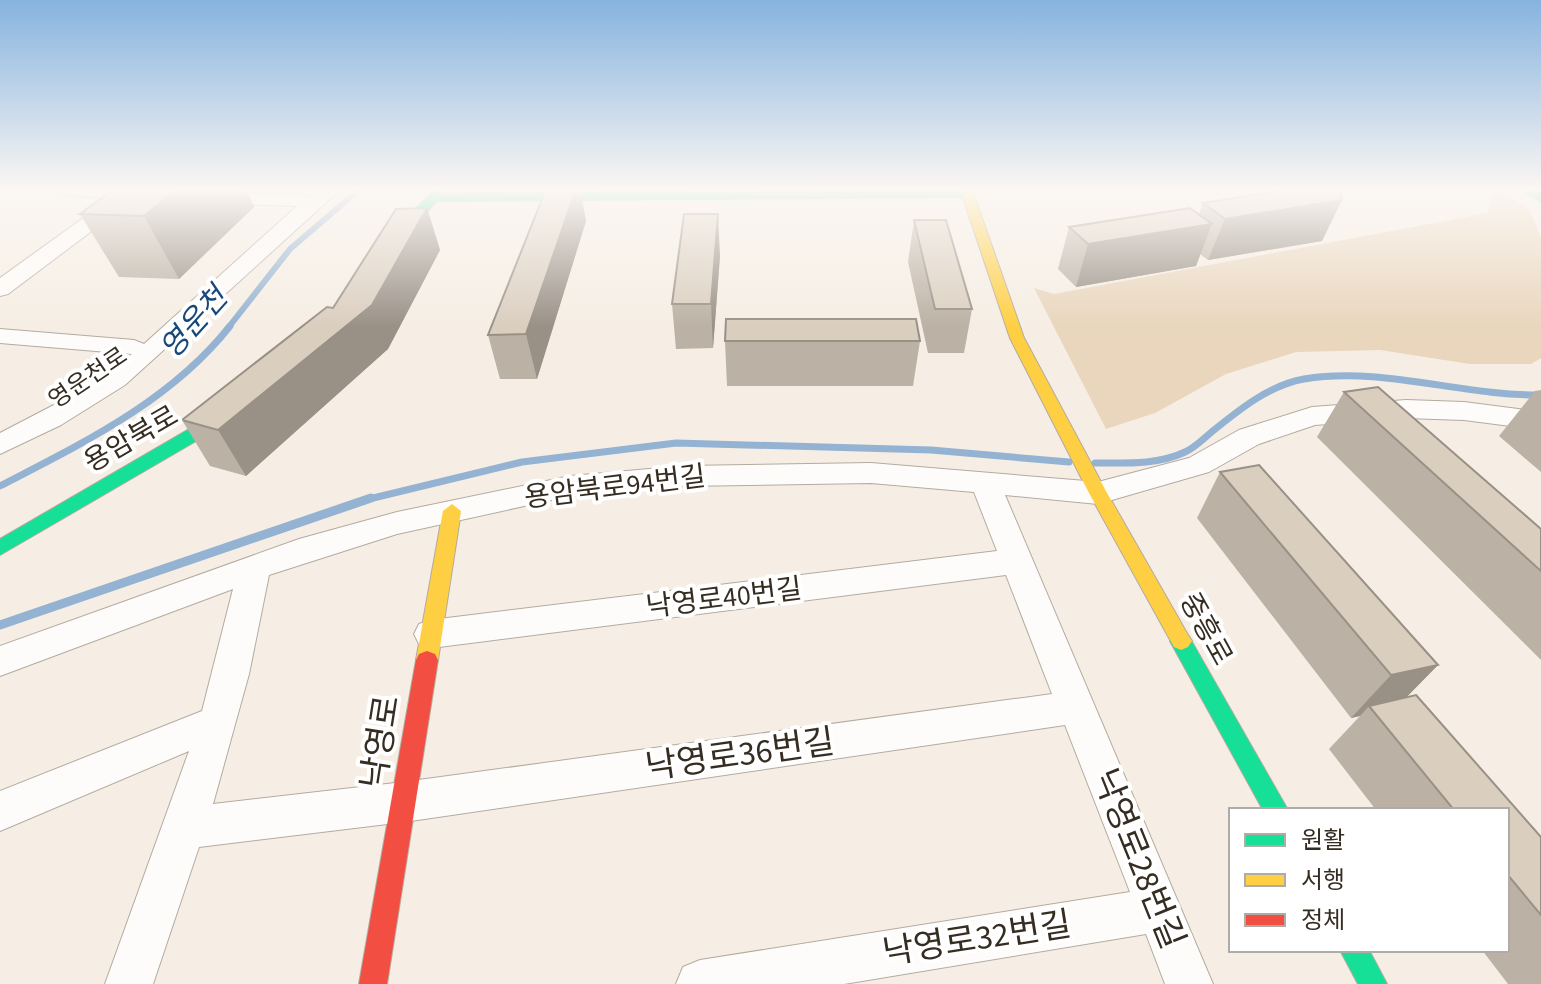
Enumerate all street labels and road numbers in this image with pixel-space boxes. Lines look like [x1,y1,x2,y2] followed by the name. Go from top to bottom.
[42,339,134,417] street label: 영운천로
[76,396,186,482] street label: 용암북로
[522,456,708,518] street label: 용암북로94번길
[644,569,804,627] street label: 낙영로40번길
[1170,586,1242,672] street label: 중흥로
[349,692,413,792] street label: 낙영로
[642,718,838,792] street label: 낙영로36번길
[1080,762,1196,956] street label: 낙영로28번길
[879,900,1075,978] street label: 낙영로32번길

